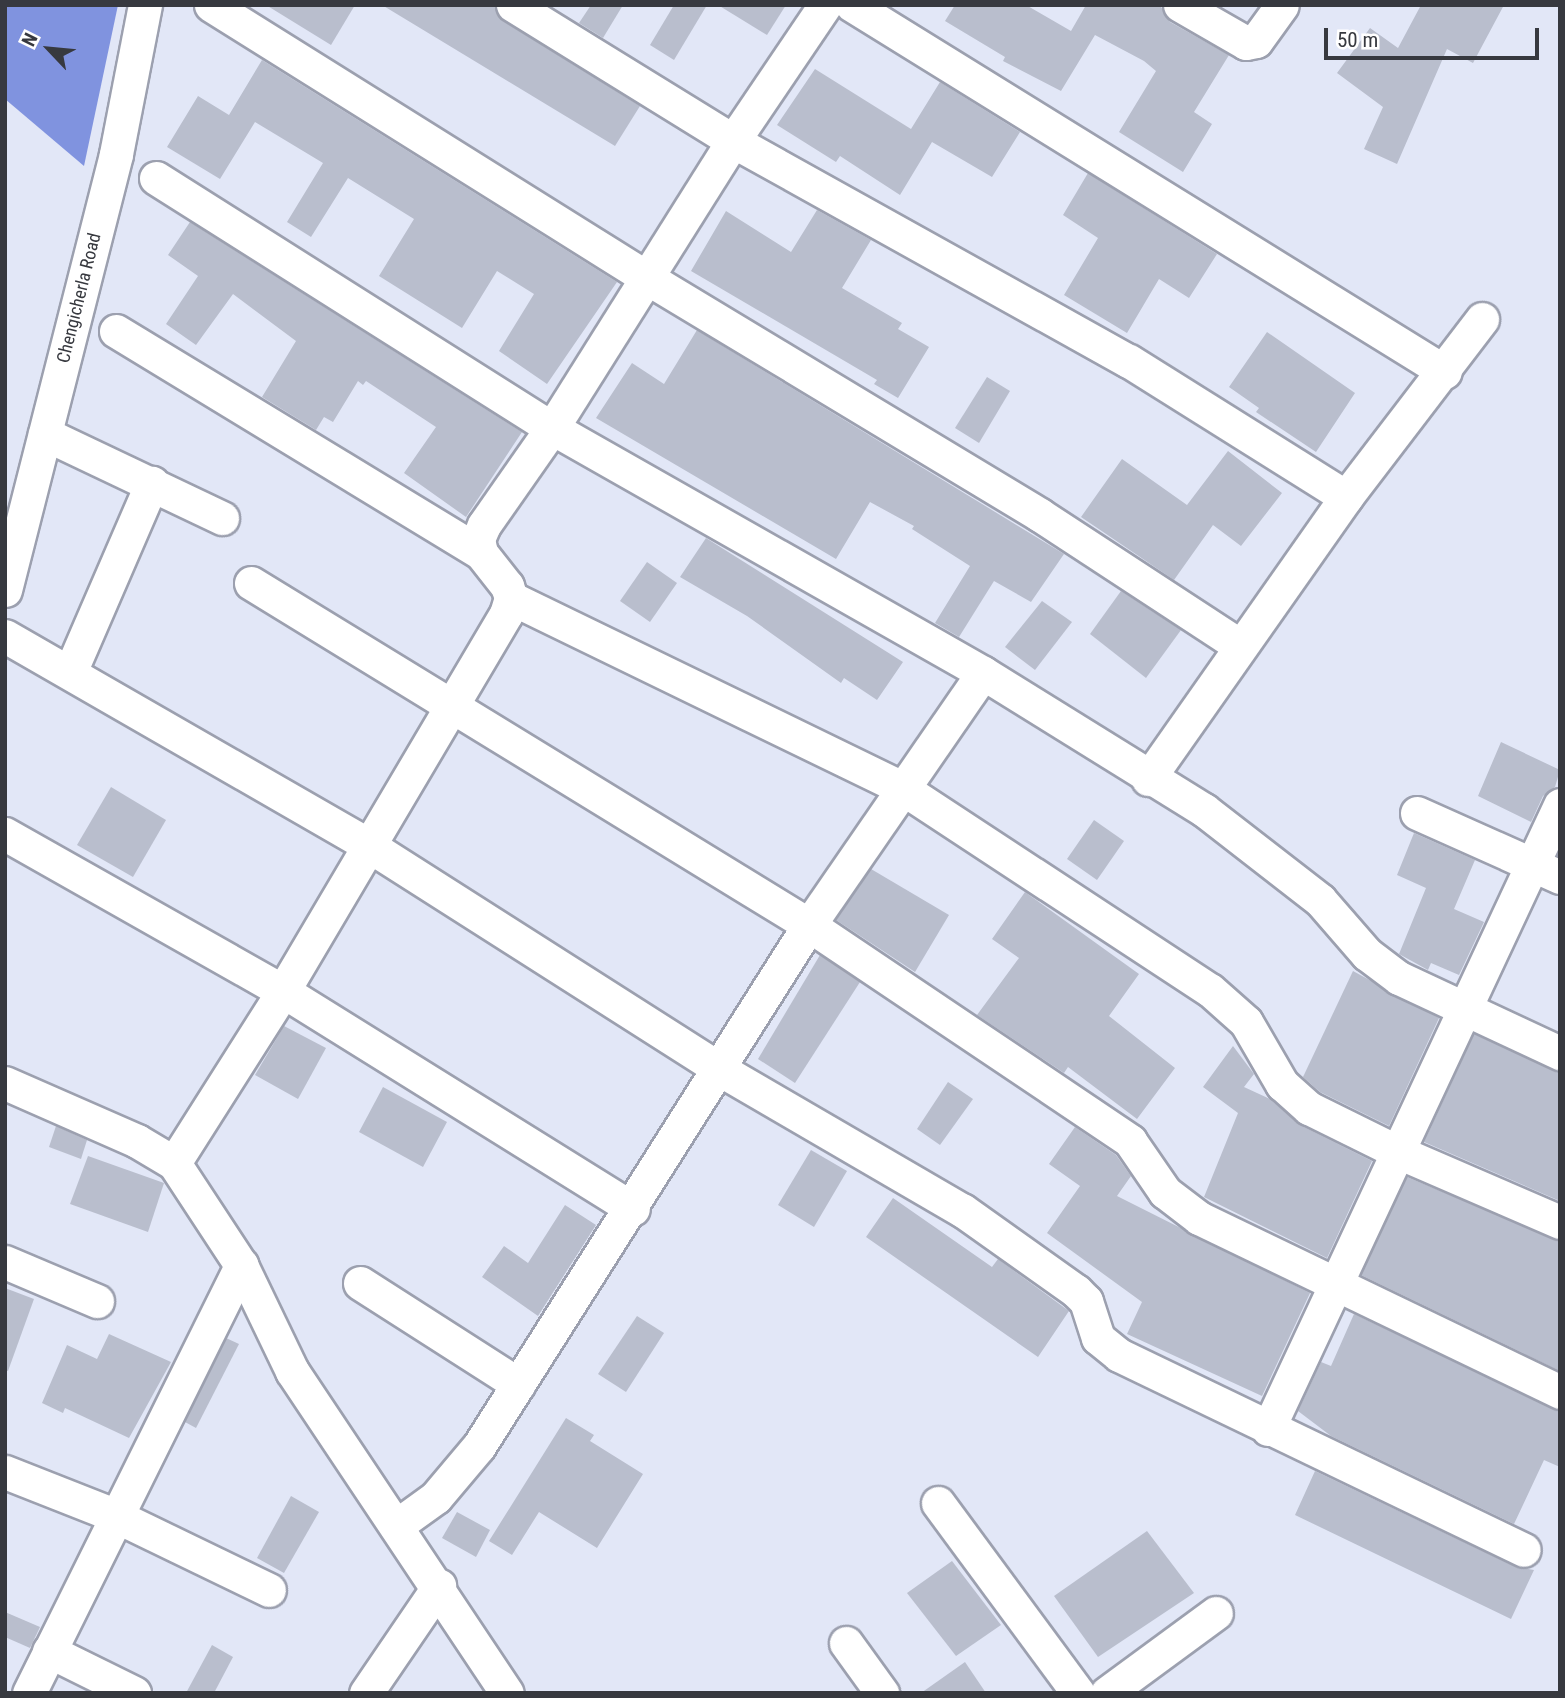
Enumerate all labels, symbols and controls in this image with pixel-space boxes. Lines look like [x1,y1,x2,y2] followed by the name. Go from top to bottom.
[14,14,84,84] north arrow
[1327,14,1542,58] scale bar
[1337,28,1378,52] text: 50 m
[17,29,43,50] text: N
[52,231,106,365] street label: Chengicherla Road

